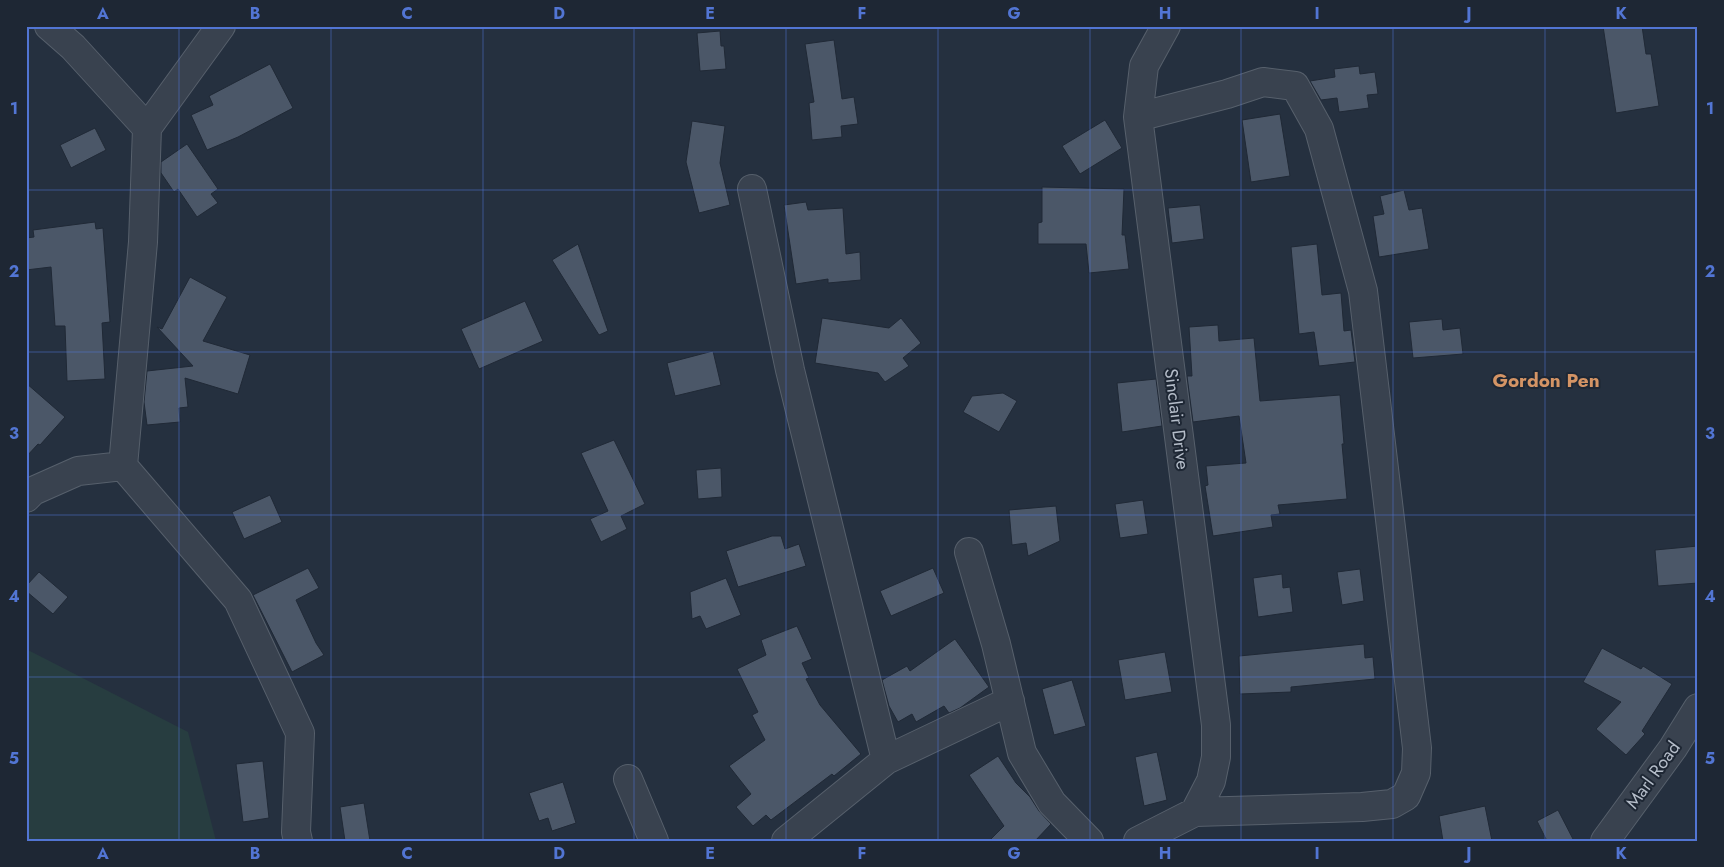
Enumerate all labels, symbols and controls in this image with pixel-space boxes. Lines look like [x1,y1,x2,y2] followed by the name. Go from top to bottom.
[96,2,109,25] text: A
[250,2,260,25] text: B
[401,2,413,25] text: C
[553,2,565,25] text: D
[705,2,715,25] text: E
[858,2,866,25] text: F
[1007,2,1021,25] text: G
[1159,2,1171,25] text: H
[1314,2,1320,25] text: I
[1463,2,1472,25] text: J
[1615,2,1627,25] text: K
[10,97,18,120] text: 1
[1706,97,1714,120] text: 1
[9,260,19,283] text: 2
[1705,260,1715,283] text: 2
[1158,367,1196,471] street label: Sinclair Drive
[1492,367,1600,394] district label: Gordon Pen
[9,422,19,445] text: 3
[1705,422,1715,445] text: 3
[8,585,20,608] text: 4
[1704,585,1716,608] text: 4
[1620,736,1686,814] street label: Marl Road
[9,747,19,770] text: 5
[1705,747,1715,770] text: 5
[96,842,109,865] text: A
[250,842,260,865] text: B
[401,842,413,865] text: C
[553,842,565,865] text: D
[705,842,715,865] text: E
[858,842,866,865] text: F
[1007,842,1021,865] text: G
[1159,842,1171,865] text: H
[1314,842,1320,865] text: I
[1463,842,1472,865] text: J
[1615,842,1627,865] text: K

